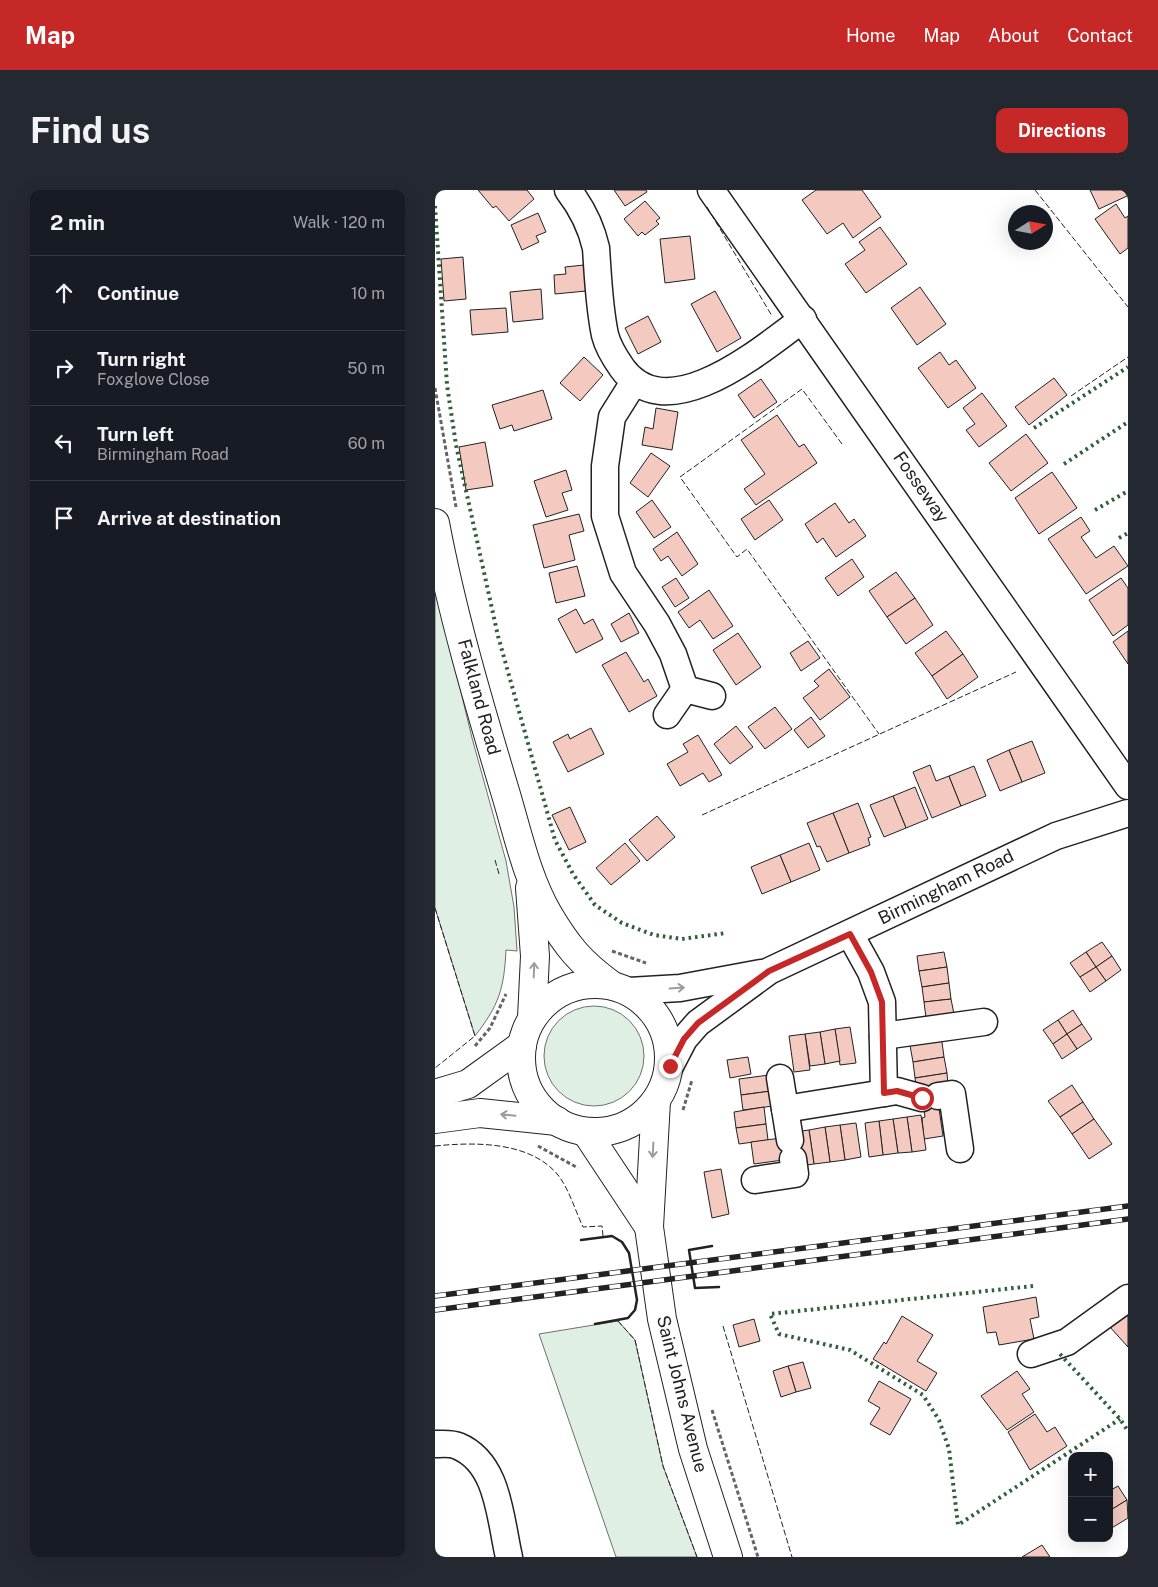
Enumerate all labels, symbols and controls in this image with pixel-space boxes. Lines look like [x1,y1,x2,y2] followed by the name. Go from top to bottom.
[25,21,75,49] text: Map
[846,25,896,46] text: Home
[924,25,960,46] text: Map
[988,25,1039,46] text: About
[1067,25,1133,46] text: Contact
[996,108,1128,153] button: Directions
[30,110,150,151] text: Find us
[1008,205,1053,250] north arrow
[50,210,105,235] text: 2 min
[293,213,385,232] text: Walk · 120 m
[50,279,78,307] icon: ahead
[97,282,179,304] text: Continue
[351,284,385,303] text: 10 m
[97,348,186,370] text: Turn right
[50,354,78,382] icon: right
[347,359,385,378] text: 50 m
[97,370,210,389] text: Foxglove Close
[97,423,174,445] text: Turn left
[50,429,78,457] icon: left
[348,434,385,453] text: 60 m
[97,445,229,464] text: Birmingham Road
[889,447,954,527] street label: Fosseway
[50,504,78,532] icon: arrive
[97,507,281,529] text: Arrive at destination
[454,636,505,757] street label: Falkland Road
[875,845,1017,928] street label: Birmingham Road
[530,962,539,978] one-way arrow
[669,983,685,993] one-way arrow
[659,1055,682,1078] route end
[911,1087,934,1110] route start
[501,1110,517,1120] one-way arrow
[649,1142,658,1158] one-way arrow
[653,1313,712,1475] street label: Saint Johns Avenue
[1068,1452,1113,1542] map controls
[1068,1452,1113,1497] button: +
[1068,1497,1113,1542] button: −

